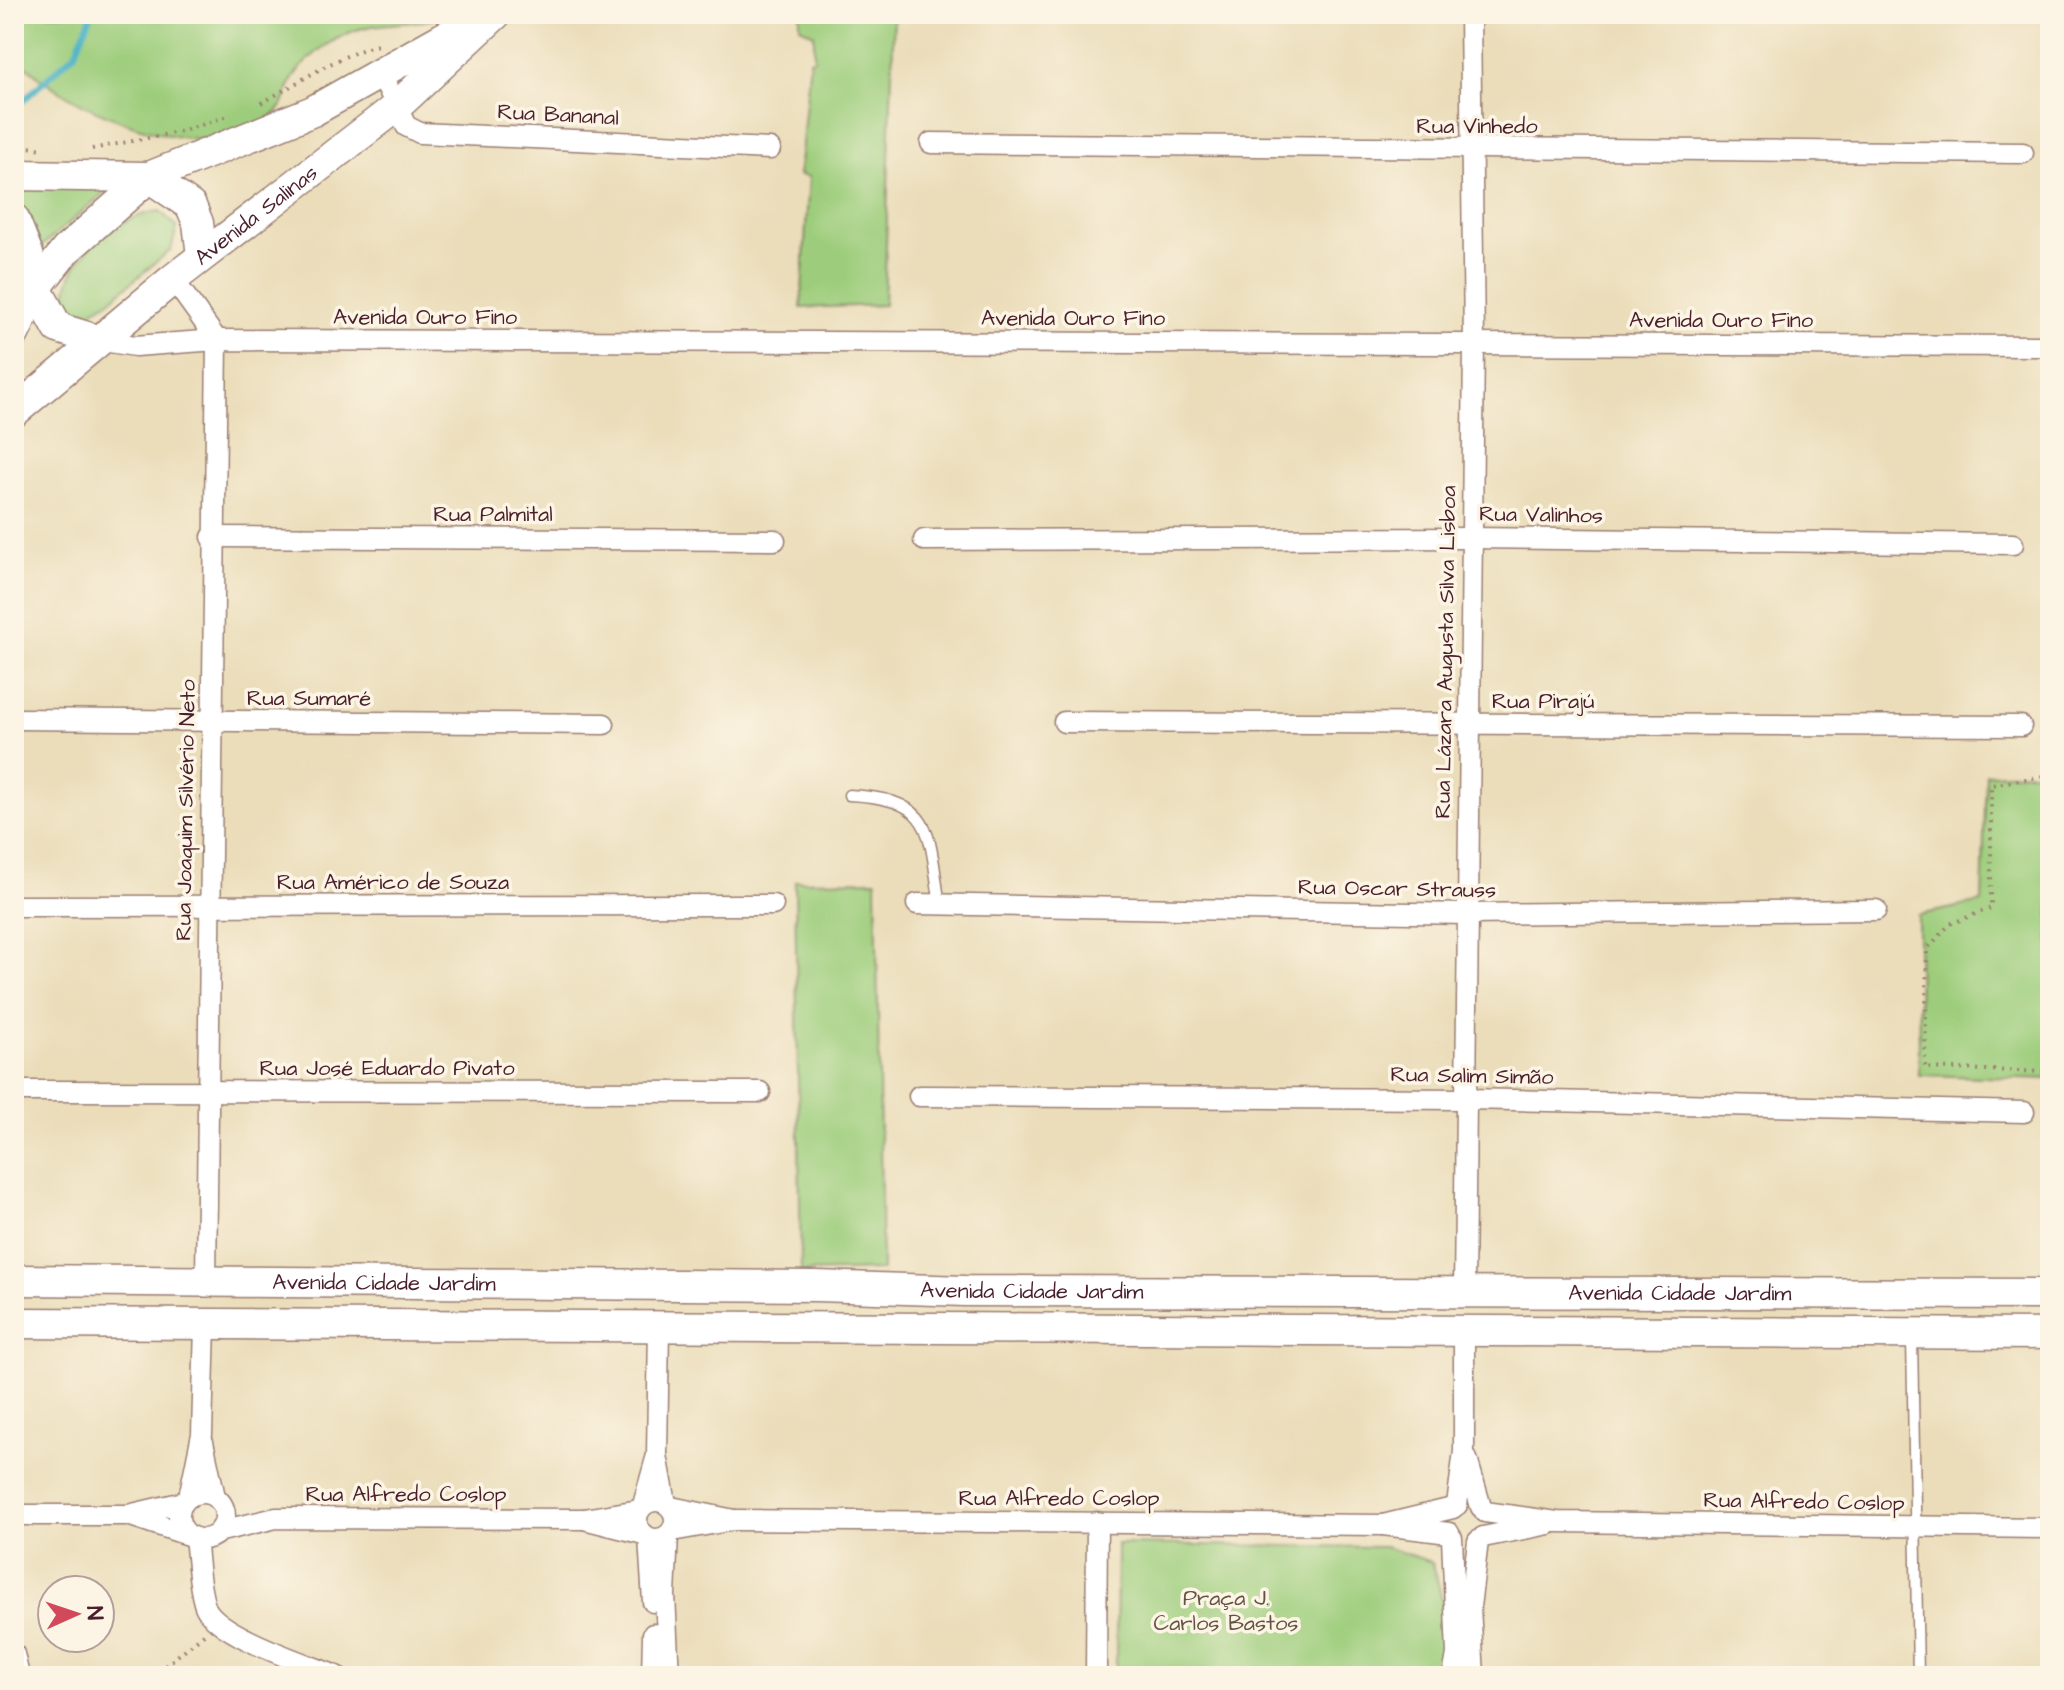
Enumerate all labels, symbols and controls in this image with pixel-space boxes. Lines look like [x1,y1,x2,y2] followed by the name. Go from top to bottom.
[496,96,620,134] street label: Rua Bananal
[1416,111,1538,142] street label: Rua Vinhedo
[188,158,324,273] street label: Avenida Salinas
[333,302,518,333] street label: Avenida Ouro Fino
[981,303,1166,334] street label: Avenida Ouro Fino
[1629,305,1814,336] street label: Avenida Ouro Fino
[1428,485,1465,819] street label: Rua Lázara Augusta Silva Lisboa
[1479,498,1603,532] street label: Rua Valinhos
[433,499,553,530] street label: Rua Palmital
[168,678,204,941] street label: Rua Joaquim Silvério Neto
[247,683,371,714] street label: Rua Sumaré
[1492,686,1594,717] street label: Rua Pirajú
[277,867,509,898] street label: Rua Américo de Souza
[1298,872,1496,906] street label: Rua Oscar Strauss
[259,1053,515,1084] street label: Rua José Eduardo Pivato
[1390,1059,1554,1093] street label: Rua Salim Simão
[272,1266,496,1299] street label: Avenida Cidade Jardim
[920,1274,1144,1307] street label: Avenida Cidade Jardim
[1568,1277,1792,1309] street label: Avenida Cidade Jardim
[305,1479,507,1510] street label: Rua Alfredo Coslop
[958,1483,1160,1514] street label: Rua Alfredo Coslop
[1703,1485,1905,1519] street label: Rua Alfredo Coslop
[36,1574,116,1654] north arrow
[1154,1583,1298,1639] park label: Praça J. Carlos Bastos
[79,1605,110,1621] text: N

